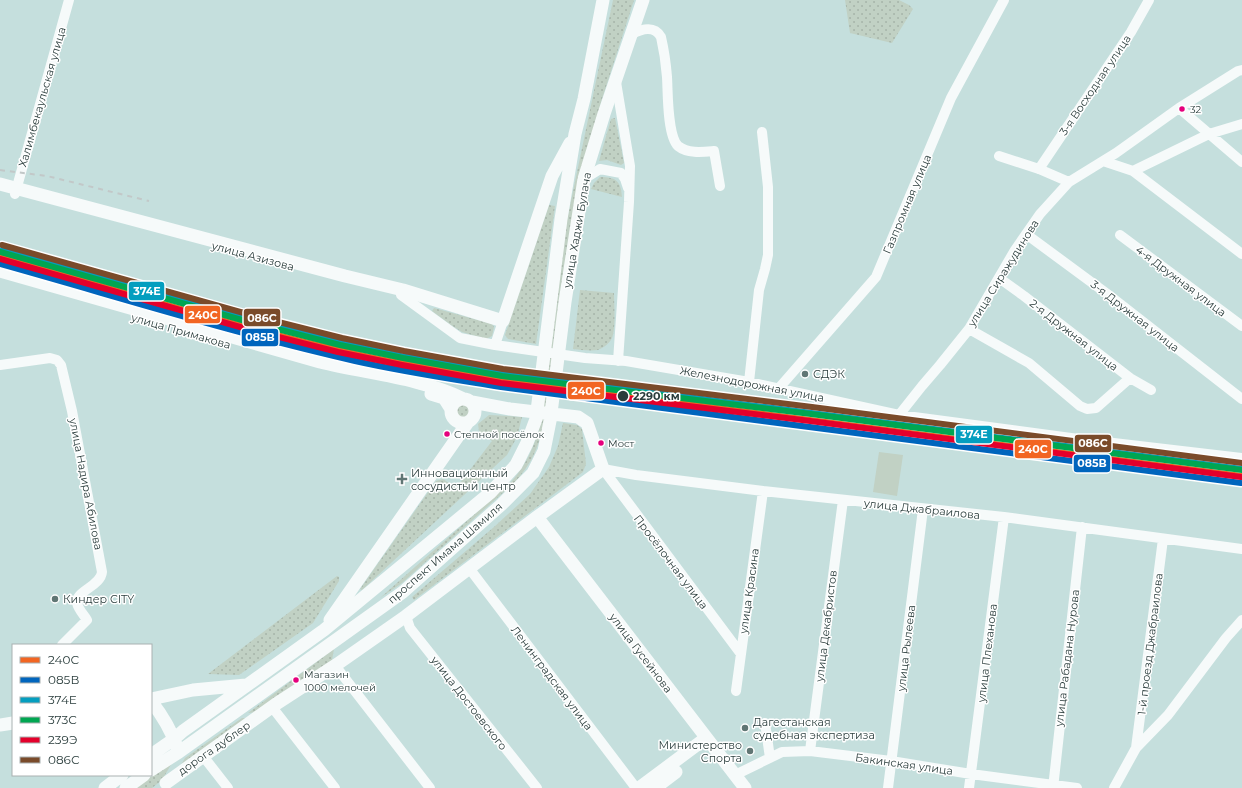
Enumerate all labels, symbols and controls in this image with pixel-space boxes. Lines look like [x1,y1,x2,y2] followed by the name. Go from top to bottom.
[15,25,69,169] street label: Халимбекаульская улица
[1056,32,1134,138] street label: 3-я Восходная улица
[1190,103,1202,116] place label: 32
[1177,104,1187,114] marker: 32
[880,152,934,256] street label: Газпромная улица
[560,171,594,290] street label: улица Хаджи Булача
[964,217,1042,330] street label: улица Сиражудинова
[209,238,296,274] street label: улица Азизова
[1133,242,1229,320] street label: 4-я Дружная улица
[1088,277,1182,355] street label: 3-я Дружная улица
[128,281,165,301] line badge: 374Е
[132,284,161,298] text: 374Е
[1027,296,1121,374] street label: 2-я Дружная улица
[184,305,221,324] line badge: 240С
[188,308,218,322] text: 240С
[243,308,281,327] line badge: 086С
[129,310,232,352] street label: улица Примакова
[247,311,277,325] text: 086С
[241,328,279,347] line badge: 085В
[245,330,275,344] text: 085В
[679,363,825,405] street label: Железнодорожная улица
[813,367,845,381] place label: СДЭК
[800,369,810,379] marker: СДЭК
[567,381,605,400] line badge: 240С
[571,384,601,398] text: 240С
[616,389,630,403] marker: 2290 км
[633,389,680,403] place label: 2290 км
[66,416,106,551] street label: улица Надира Абилова
[955,425,993,444] line badge: 374Е
[959,427,988,441] text: 374Е
[454,428,544,441] place label: Степной посёлок
[442,429,452,439] marker: Степной посёлок
[1074,434,1112,453] line badge: 086С
[1078,436,1108,450] text: 086С
[608,437,635,450] place label: Мост
[596,438,606,448] marker: Мост
[1014,439,1052,459] line badge: 240С
[1018,442,1048,456] text: 240С
[1073,454,1111,473] line badge: 085В
[1077,456,1107,470] text: 085В
[411,466,516,493] place label: Инновационный сосудистый центр
[396,473,408,485] marker: Инновационный сосудистый центр
[862,496,981,522] street label: улица Джабраилова
[385,499,505,607] street label: проспект Имама Шамиля
[631,512,711,612] street label: Просёлочная улица
[736,547,762,636] street label: улица Красина
[812,569,840,684] street label: улица Декабристов
[1134,572,1166,716] street label: 1-й проезд Джабраилова
[1052,589,1082,728] street label: улица Рабадана Нурова
[63,592,134,606] place label: Киндер CITY
[50,594,60,604] marker: Киндер CITY
[974,603,1000,704] street label: улица Плеханова
[894,604,918,693] street label: улица Рылеева
[606,610,676,696] street label: улица Гусейнова
[508,623,596,733] street label: Ленинградская улица
[12,644,152,776] legend
[48,652,79,667] text: 240С
[427,652,510,753] street label: улица Достоевского
[304,668,376,694] place label: Магазин 1000 мелочей
[48,672,79,687] text: 085В
[291,675,301,685] marker: Магазин 1000 мелочей
[48,692,77,707] text: 374Е
[48,712,77,727] text: 373C
[753,715,875,742] place label: Дагестанская судебная экспертиза
[175,718,253,778] street label: дорога дублер
[740,723,750,733] marker: Дагестанская судебная экспертиза
[48,732,77,747] text: 239Э
[659,738,742,765] place label: Министерство Спорта
[745,746,755,756] marker: Министерство Спорта
[854,750,954,778] street label: Бакинская улица
[48,752,80,767] text: 086С

